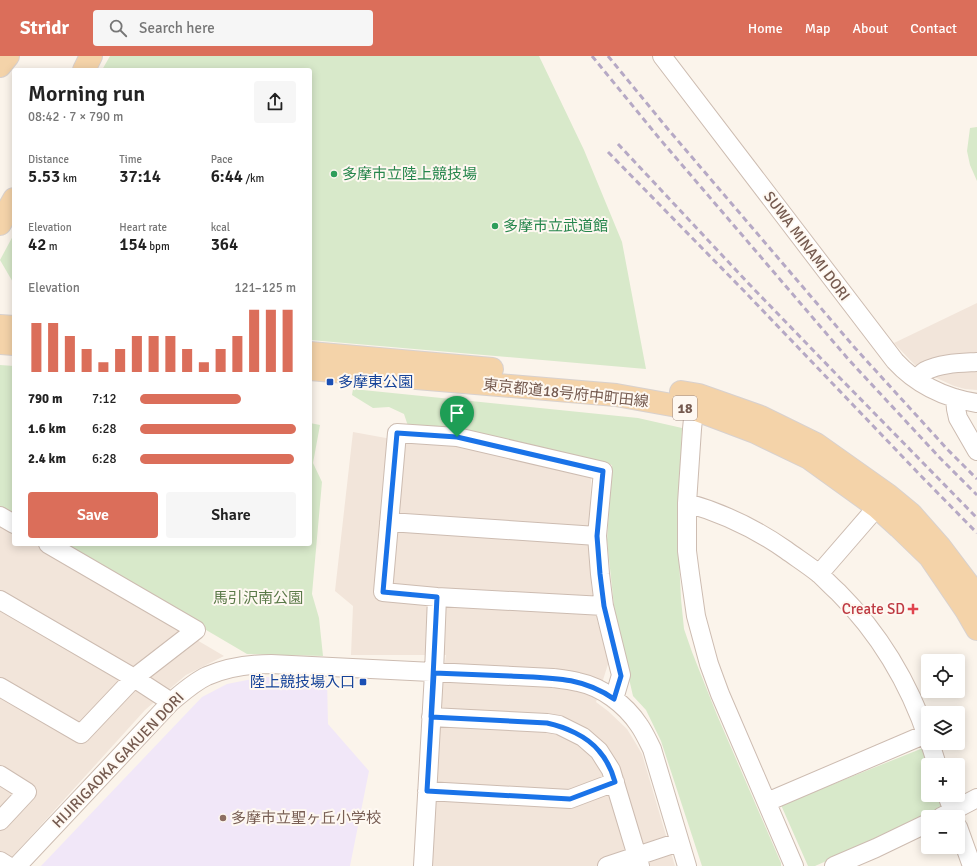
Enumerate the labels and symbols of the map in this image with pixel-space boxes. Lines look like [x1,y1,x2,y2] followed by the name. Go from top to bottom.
[342,165,477,183] place label: 多摩市立陸上競技場
[329,169,339,179] marker: 多摩市立陸上競技場
[760,188,854,304] street label: SUWA MINAMI DORI
[503,217,608,235] place label: 多摩市立武道館
[490,221,500,231] marker: 多摩市立武道館
[338,373,413,391] place label: 多摩東公園
[482,375,650,411] street label: 東京都道18号府中町田線
[325,377,335,387] marker: 多摩東公園
[440,396,474,437] pin
[673,396,697,420] road number: 18
[213,589,303,607] park label: 馬引沢南公園
[842,600,905,618] place label: Create SD
[908,604,918,614] marker: Create SD
[250,673,355,691] place label: 陸上競技場入口
[358,677,368,687] marker: 陸上競技場入口
[48,688,188,832] street label: HIJIRIGAOKA GAKUEN DORI
[231,809,381,827] place label: 多摩市立聖ヶ丘小学校
[218,813,228,823] marker: 多摩市立聖ヶ丘小学校

